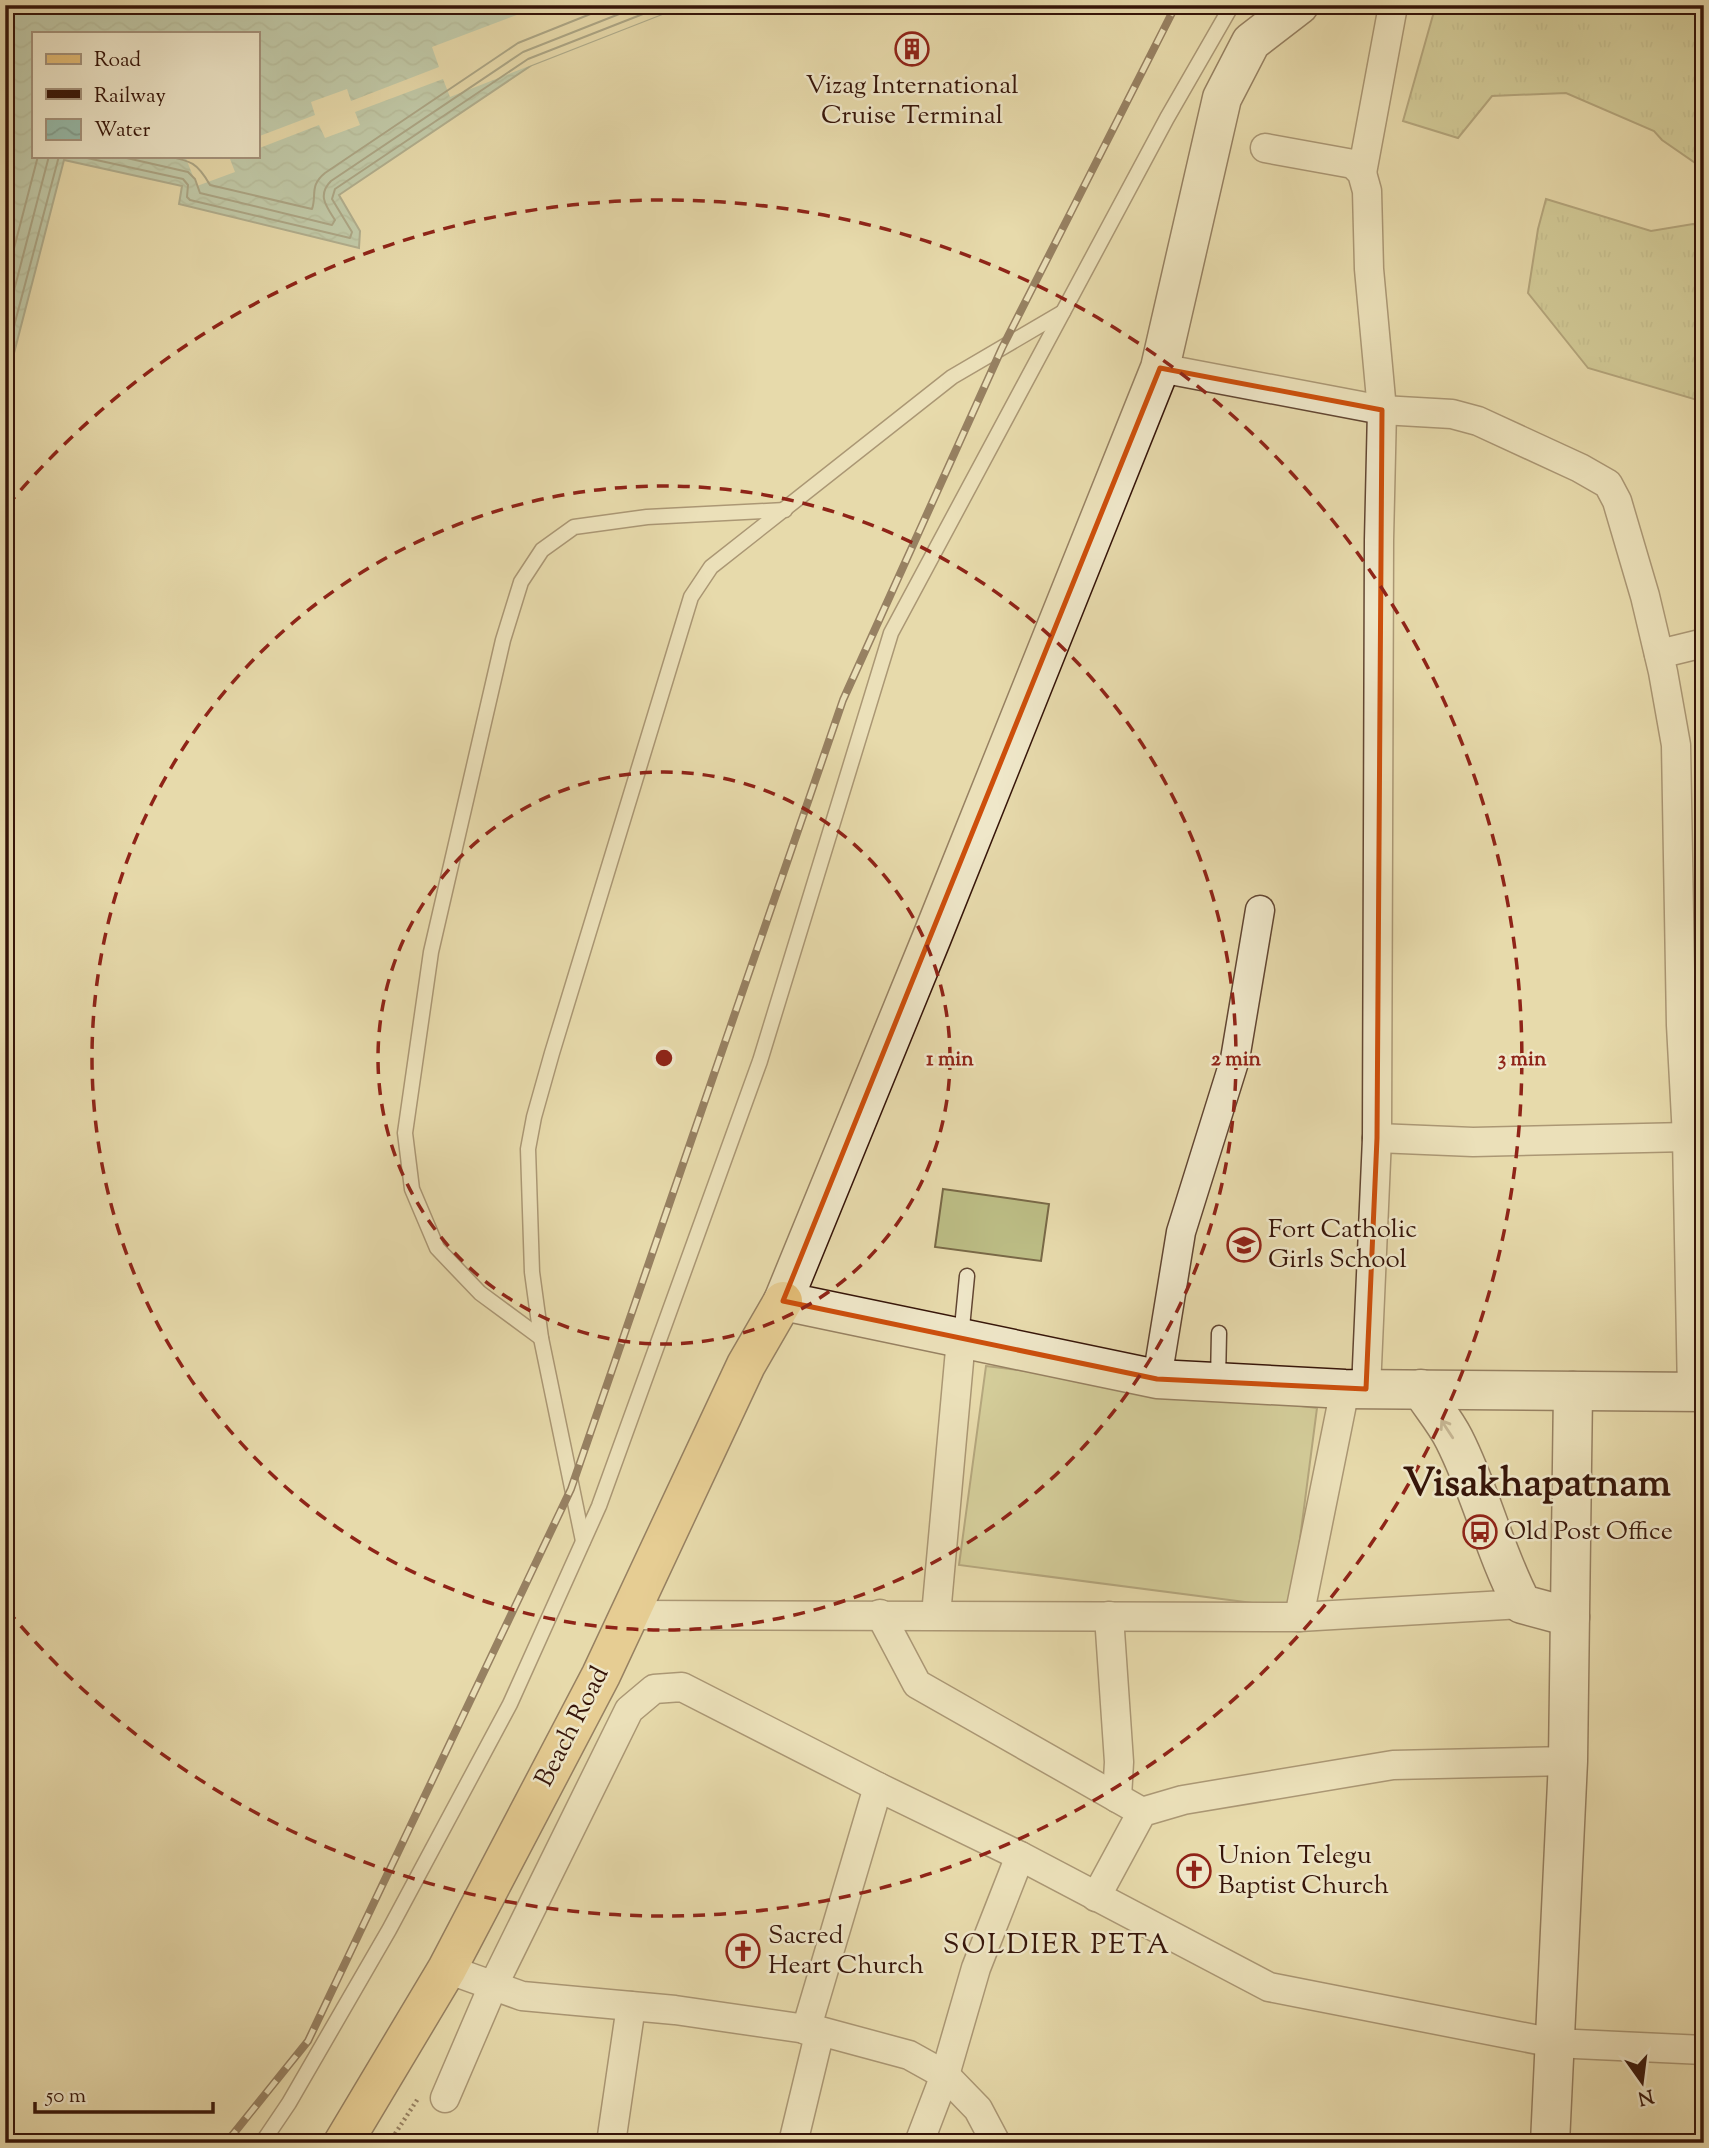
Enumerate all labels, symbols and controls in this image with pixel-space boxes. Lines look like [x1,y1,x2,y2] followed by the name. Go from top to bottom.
[893,30,931,68] building icon: Vizag International Cruise Terminal
[32,32,259,158] legend
[94,46,141,76] text: Road
[806,68,1018,135] place label: Vizag International Cruise Terminal
[94,82,166,112] text: Railway
[94,116,151,146] text: Water
[926,1045,974,1075] text: 1 min
[1211,1045,1262,1075] text: 2 min
[1498,1045,1547,1075] text: 3 min
[652,1046,676,1070] centre of rings
[1268,1212,1417,1279] place label: Fort Catholic Girls School
[1225,1226,1263,1264] school or university icon: Fort Catholic Girls School
[1440,1420,1455,1439] one-way arrow
[1403,1457,1671,1514] district label: Visakhapatnam
[1461,1513,1499,1551] bus stop icon: Old Post Office
[1504,1514,1673,1551] place label: Old Post Office
[527,1660,619,1794] street label: Beach Road
[1218,1838,1389,1905] place label: Union Telegu Baptist Church
[1175,1852,1213,1890] church icon: Union Telegu Baptist Church
[768,1918,924,1985] place label: Sacred Heart Church
[943,1926,1171,1966] district label: SOLDIER PETA
[724,1932,762,1970] church icon: Sacred Heart Church
[1608,2046,1678,2116] north arrow
[35,2071,214,2115] scale bar
[1635,2081,1656,2111] text: N
[45,2082,86,2112] text: 50 m

